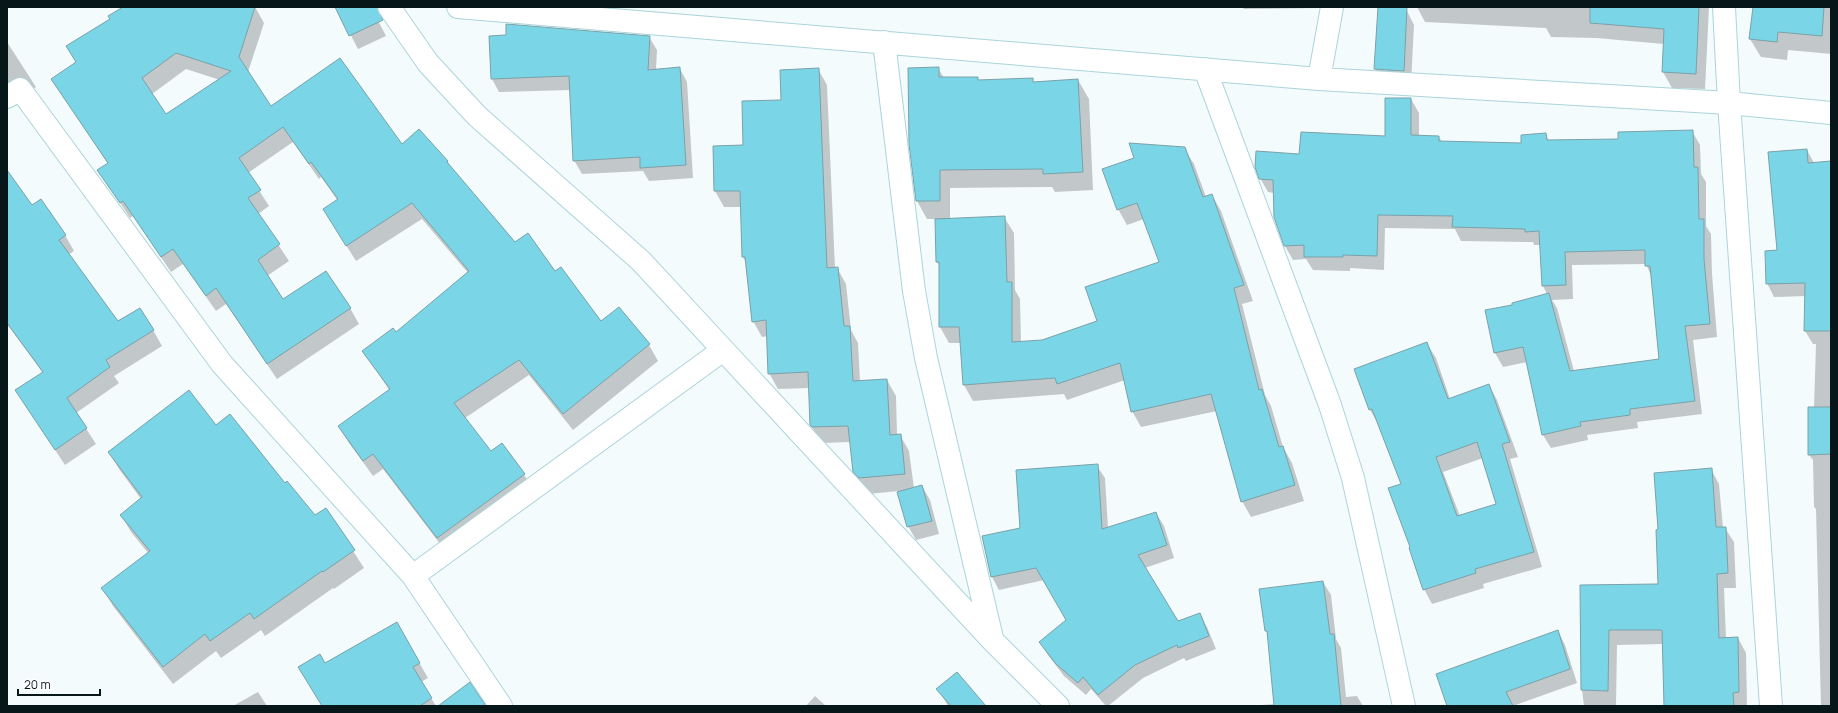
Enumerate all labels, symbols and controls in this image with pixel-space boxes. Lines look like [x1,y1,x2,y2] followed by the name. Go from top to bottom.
[18,671,100,697] scale bar
[24,676,51,693] text: 20 m

